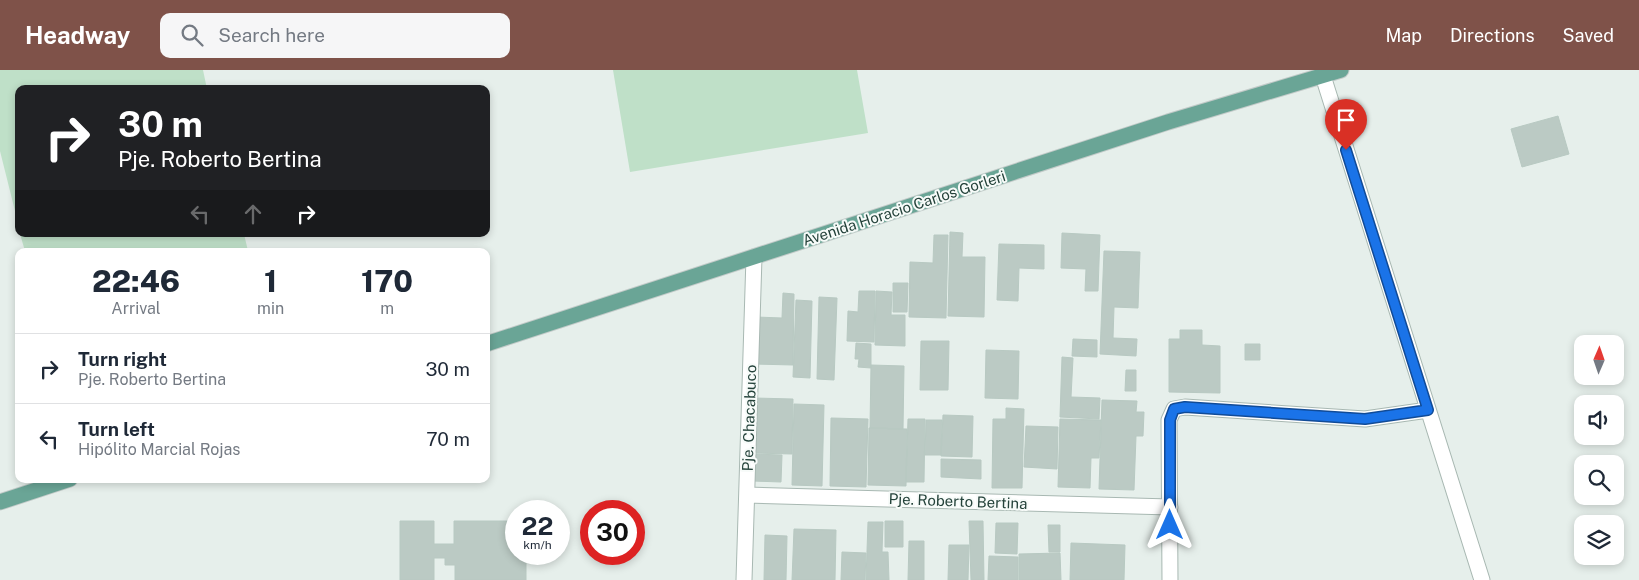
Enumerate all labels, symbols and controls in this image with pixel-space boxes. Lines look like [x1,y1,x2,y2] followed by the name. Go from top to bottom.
[160,13,510,58] search box
[25,21,130,49] text: Headway
[178,21,206,49] icon: search
[218,24,325,46] text: Search here
[1385,25,1422,46] text: Map
[1450,25,1535,46] text: Directions
[1563,25,1614,46] text: Saved
[1325,99,1367,150] pin
[118,104,203,145] text: 30 m
[35,105,100,170] icon: right
[1332,106,1360,134] icon: arrive
[118,146,322,172] text: Pje. Roberto Bertina
[800,167,1008,249] street label: Avenida Horacio Carlos Gorleri
[186,200,214,228] icon: left
[239,200,267,228] icon: ahead
[292,200,320,228] icon: right
[92,263,180,299] text: 22:46
[264,263,277,299] text: 1
[361,263,413,299] text: 170
[111,299,161,318] text: Arrival
[257,299,284,318] text: min
[380,299,394,318] text: m
[1574,335,1624,385] north arrow
[1574,335,1624,565] map controls
[78,348,167,370] text: Turn right
[35,355,63,383] icon: right
[425,358,470,380] text: 30 m
[739,364,759,472] street label: Pje. Chacabuco
[78,370,226,389] text: Pje. Roberto Bertina
[1574,395,1624,445] button: sound
[78,418,155,440] text: Turn left
[35,425,63,453] icon: left
[426,428,470,450] text: 70 m
[78,440,240,459] text: Hipólito Marcial Rojas
[1574,455,1624,505] button: search
[888,490,1028,512] street label: Pje. Roberto Bertina
[1143,498,1195,550] position arrow
[580,500,645,565] speed limit sign: 30
[522,511,553,541] text: 22
[1574,515,1624,565] button: layers
[523,538,552,552] text: km/h

